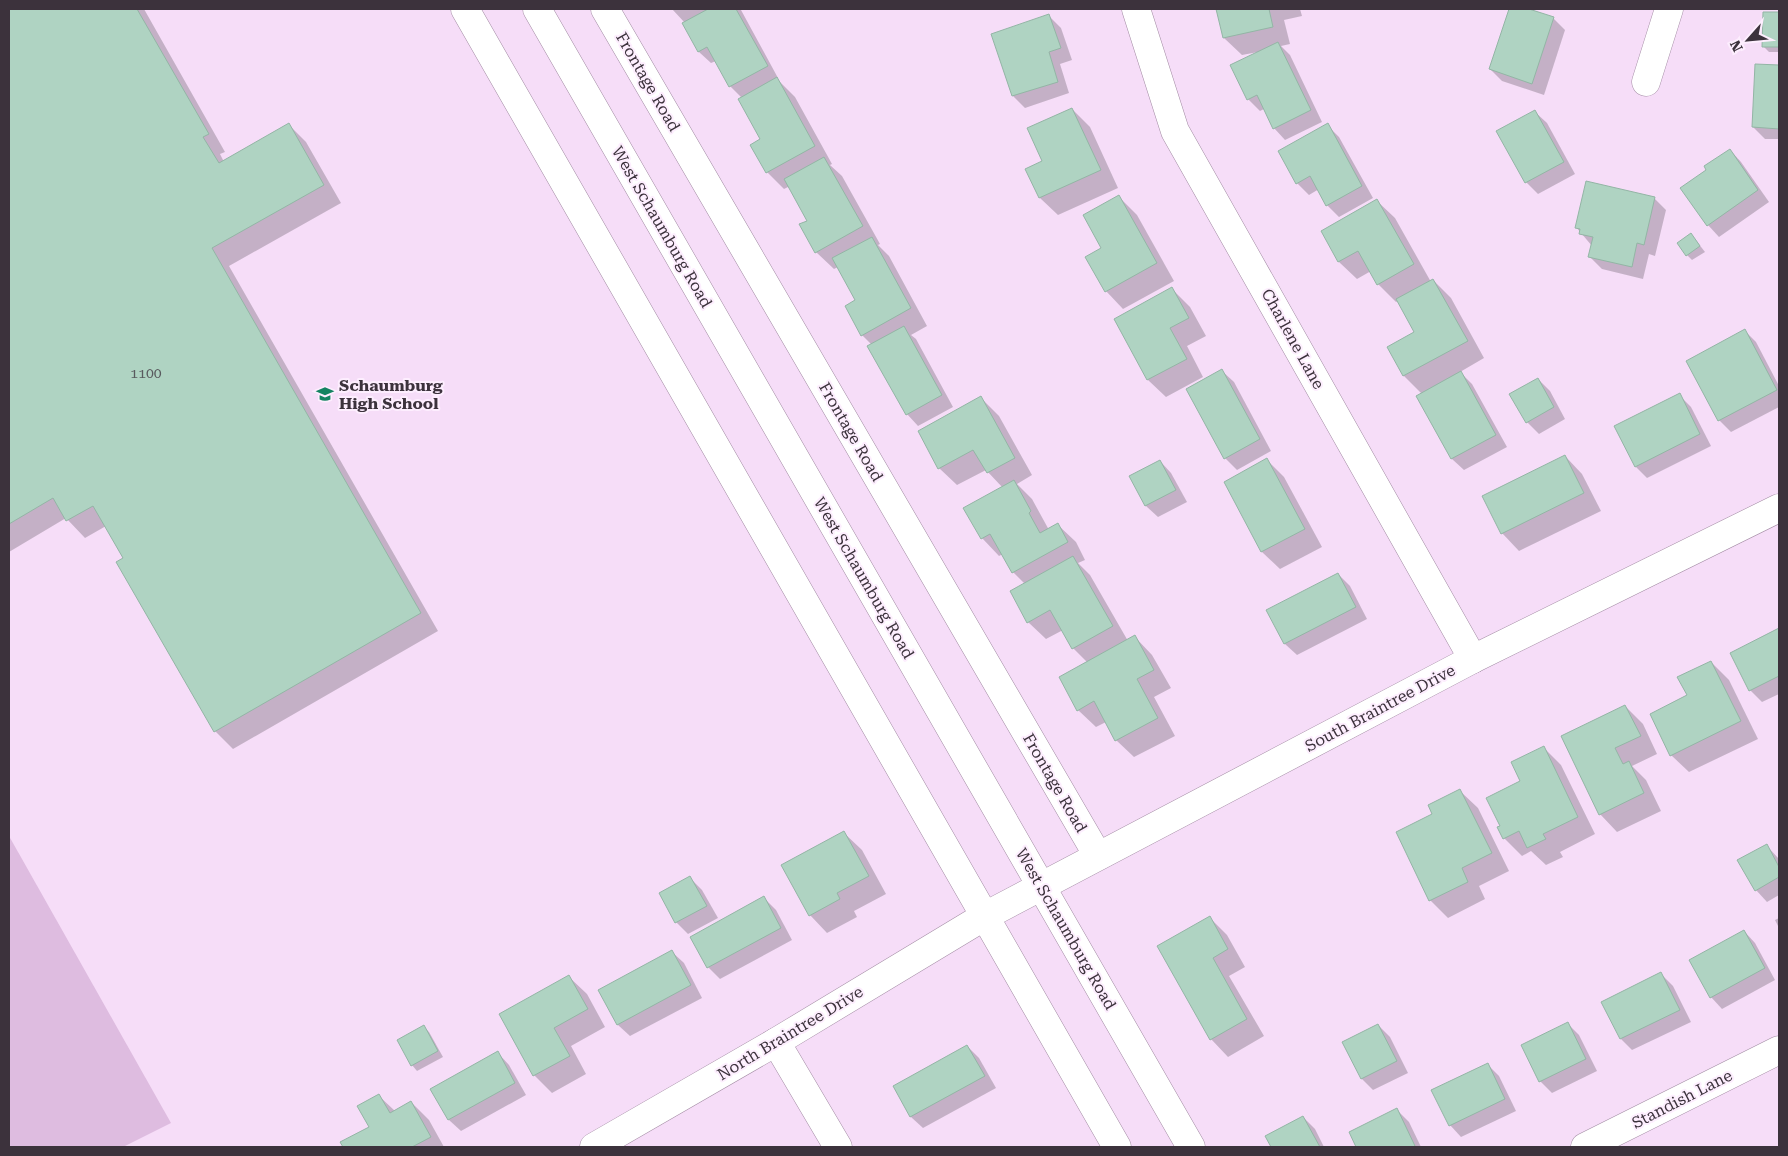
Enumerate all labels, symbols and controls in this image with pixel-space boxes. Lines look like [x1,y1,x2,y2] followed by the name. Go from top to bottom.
[1723,15,1773,65] north arrow
[612,29,684,135] street label: Frontage Road
[1727,37,1746,54] text: N
[608,143,716,311] street label: West Schaumburg Road
[1258,286,1329,393] street label: Charlene Lane
[130,365,162,381] house number: 1100
[339,376,443,413] place label: Schaumburg High School
[815,379,887,485] street label: Frontage Road
[315,384,335,404] school or university icon: Schaumburg High School
[810,494,918,662] street label: West Schaumburg Road
[1302,660,1459,756] street label: South Braintree Drive
[1019,730,1091,836] street label: Frontage Road
[1012,845,1120,1013] street label: West Schaumburg Road
[714,982,867,1084] street label: North Braintree Drive
[1629,1065,1736,1132] street label: Standish Lane

